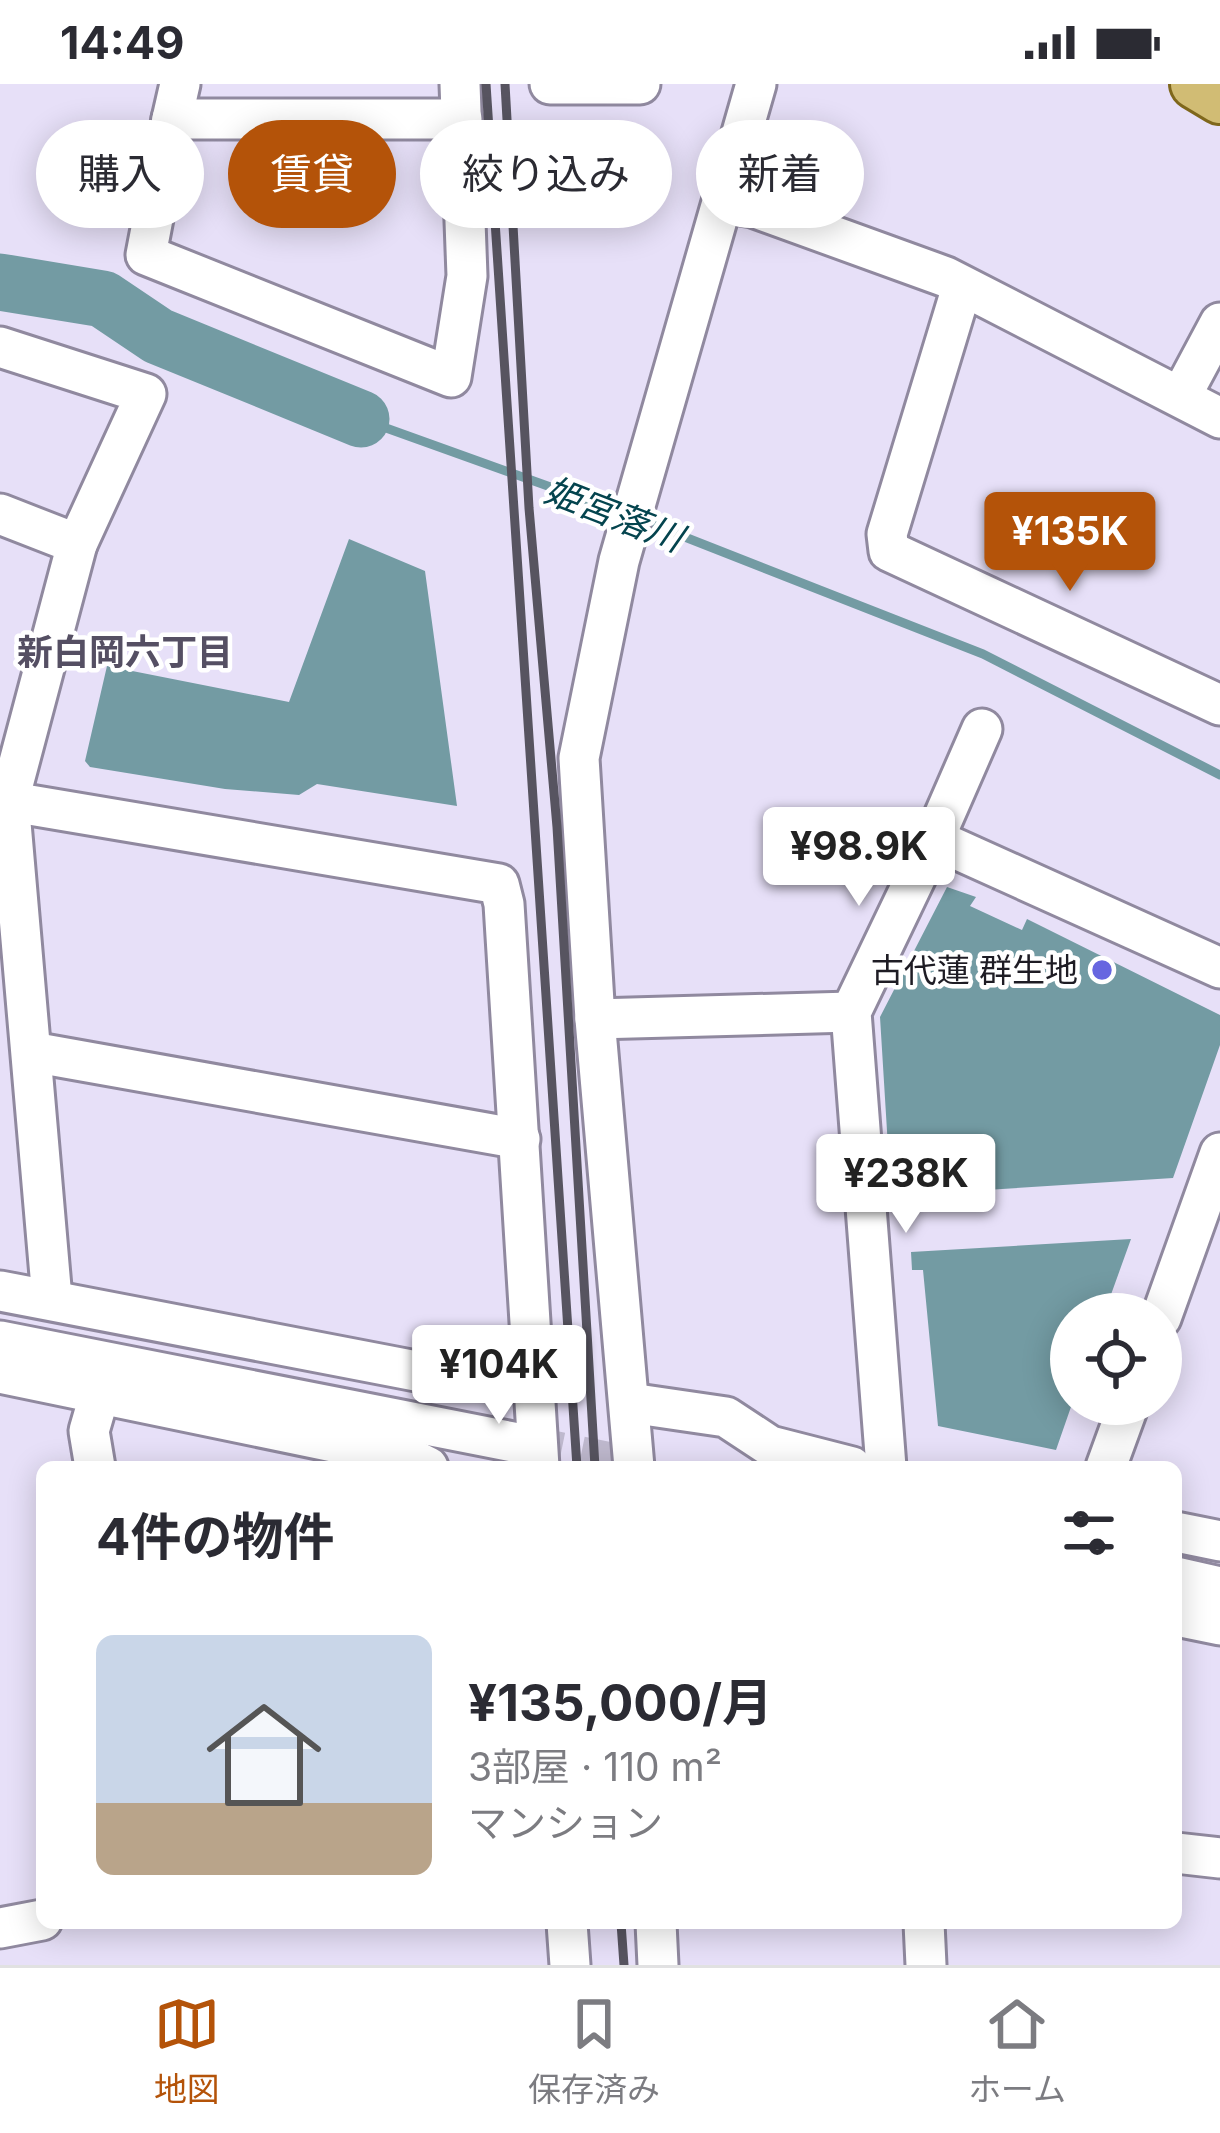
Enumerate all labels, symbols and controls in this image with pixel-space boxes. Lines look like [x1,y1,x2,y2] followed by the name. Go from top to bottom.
[60,15,185,70] text: 14:49
[36,120,204,228] chip: 購入
[228,120,396,228] chip: 賃貸
[420,120,672,228] chip: 絞り込み
[696,120,864,228] chip: 新着
[539,468,693,562] water label: 姫宮落川
[986,492,1154,594] pin: ¥135K
[1011,507,1129,554] text: ¥135K
[17,630,233,674] district label: 新白岡六丁目
[761,807,957,909] pin: ¥98.9K
[790,822,928,869] text: ¥98.9K
[871,950,1078,990] place label: 古代蓮 群生地
[1089,957,1115,983] marker: 古代蓮 群生地
[822,1134,990,1236] pin: ¥238K
[843,1149,969,1196] text: ¥238K
[1050,1293,1182,1425] map controls
[1050,1293,1182,1425] button: locate
[415,1325,583,1427] pin: ¥104K
[439,1340,559,1387] text: ¥104K
[1056,1500,1122,1566] icon: filters
[96,1506,335,1567] text: 4件の物件
[468,1672,773,1733] text: ¥135,000/月
[192,1683,336,1827] icon: home
[468,1743,722,1790] text: 3部屋 · 110 m²
[468,1799,663,1846] text: マンション
[154,1991,220,2111] tab: 地図
[528,1991,660,2111] tab: 保存済み
[968,1991,1066,2111] tab: ホーム

